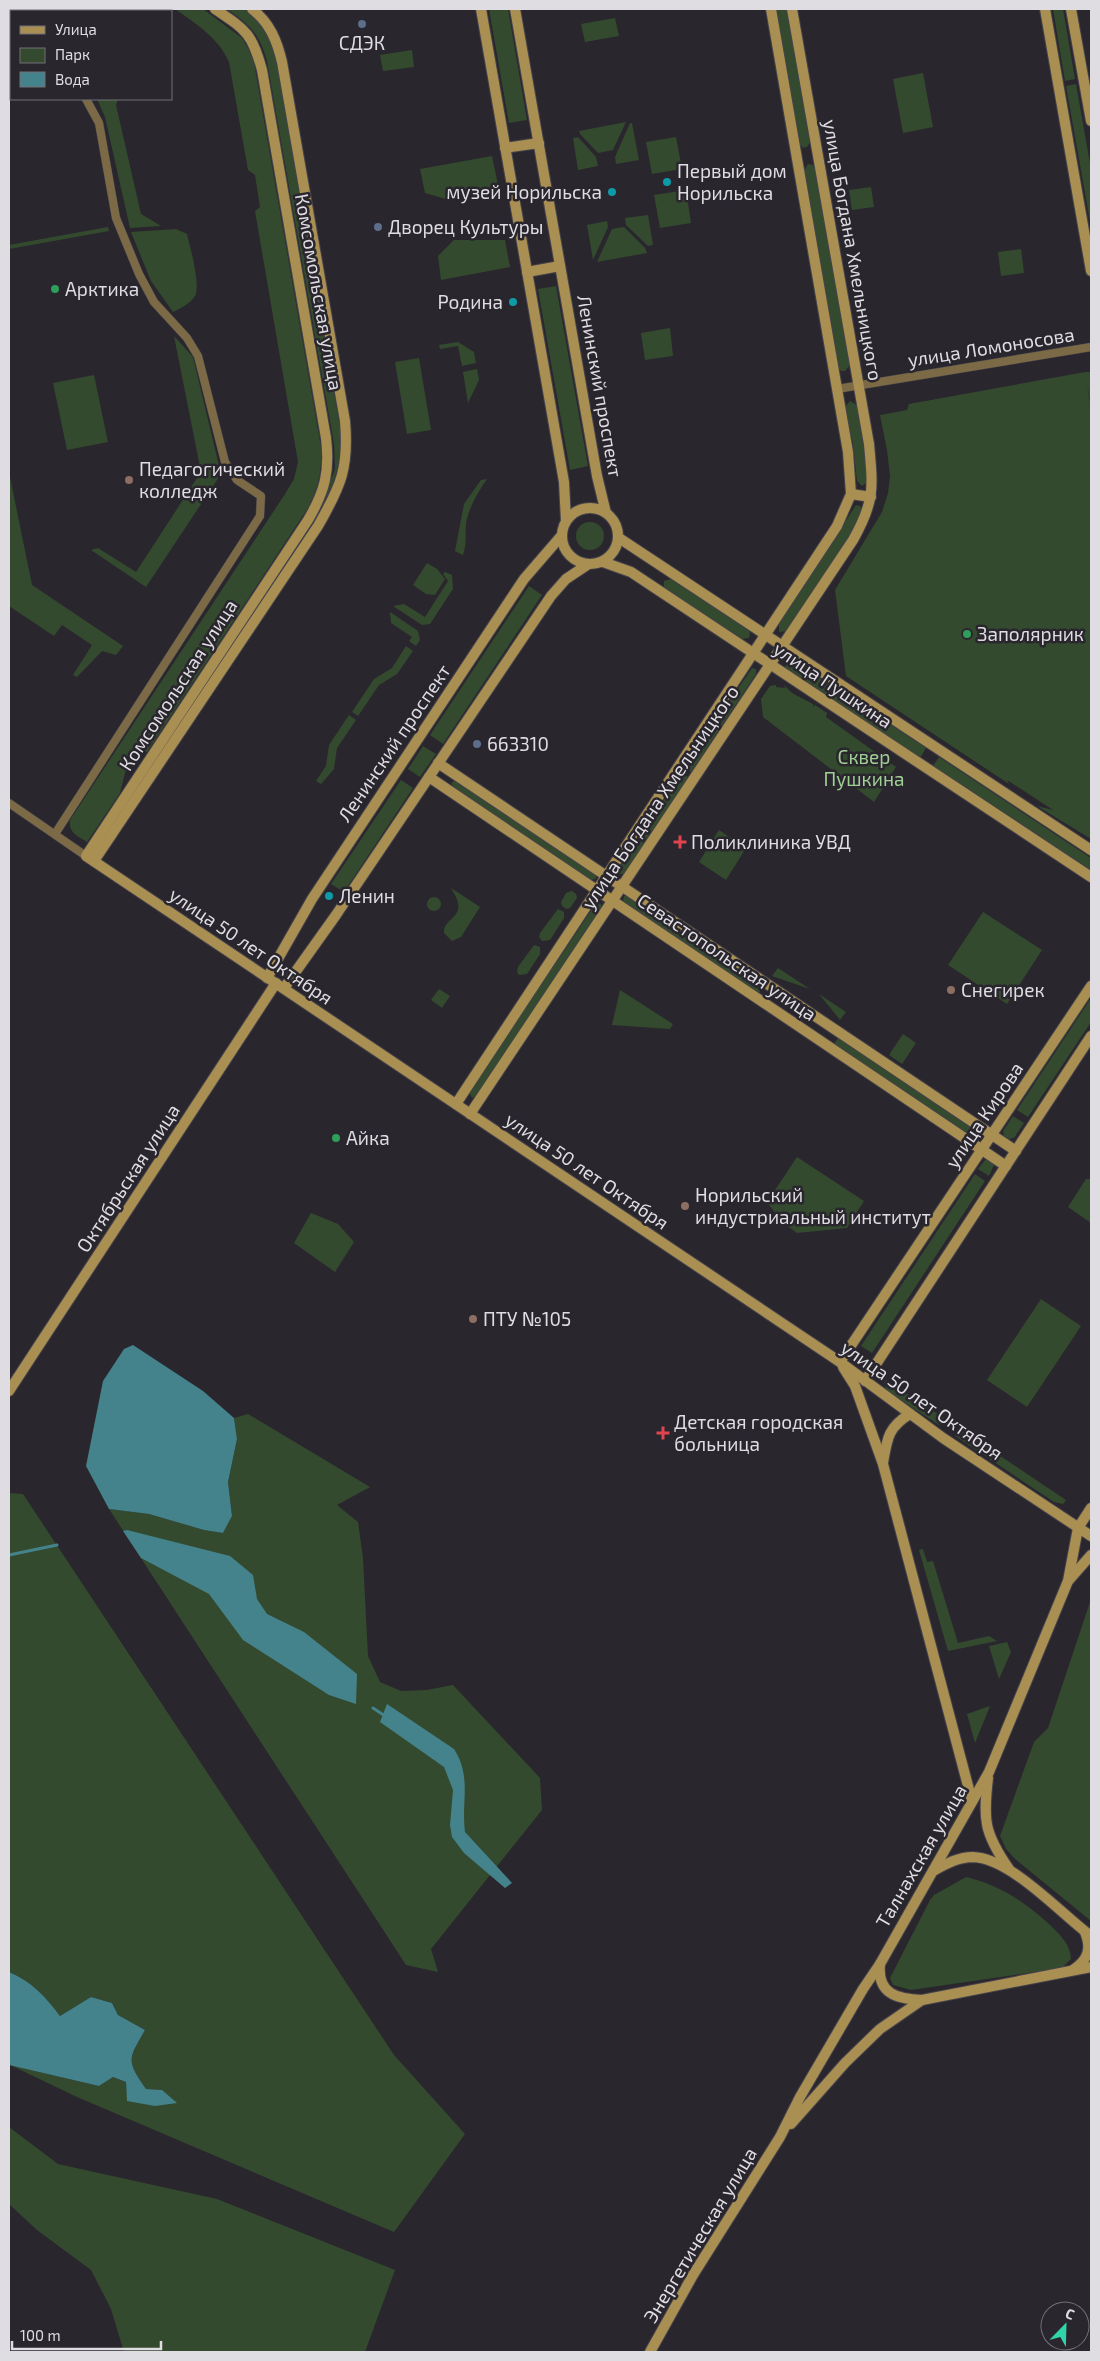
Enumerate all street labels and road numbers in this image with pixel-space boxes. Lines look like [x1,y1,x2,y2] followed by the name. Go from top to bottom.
[818,118,888,382] street label: улица Богдана Хмельницкого
[290,192,348,392] street label: Комсомольская улица
[573,293,628,479] street label: Ленинский проспект
[906,322,1076,372] street label: улица Ломоносова
[114,595,242,775] street label: Комсомольская улица
[769,636,897,734] street label: улица Пушкина
[332,660,455,826] street label: Ленинский проспект
[576,681,744,913] street label: улица Богдана Хмельницкого
[165,882,337,1010] street label: улица 50 лет Октября
[633,888,821,1026] street label: Севастопольская улица
[940,1057,1028,1173] street label: улица Кирова
[71,1099,185,1257] street label: Октябрьская улица
[501,1107,673,1235] street label: улица 50 лет Октября
[836,1335,1008,1465] street label: улица 50 лет Октября
[870,1780,972,1932] street label: Талнахская улица
[638,2143,762,2327] street label: Энергетическая улица

